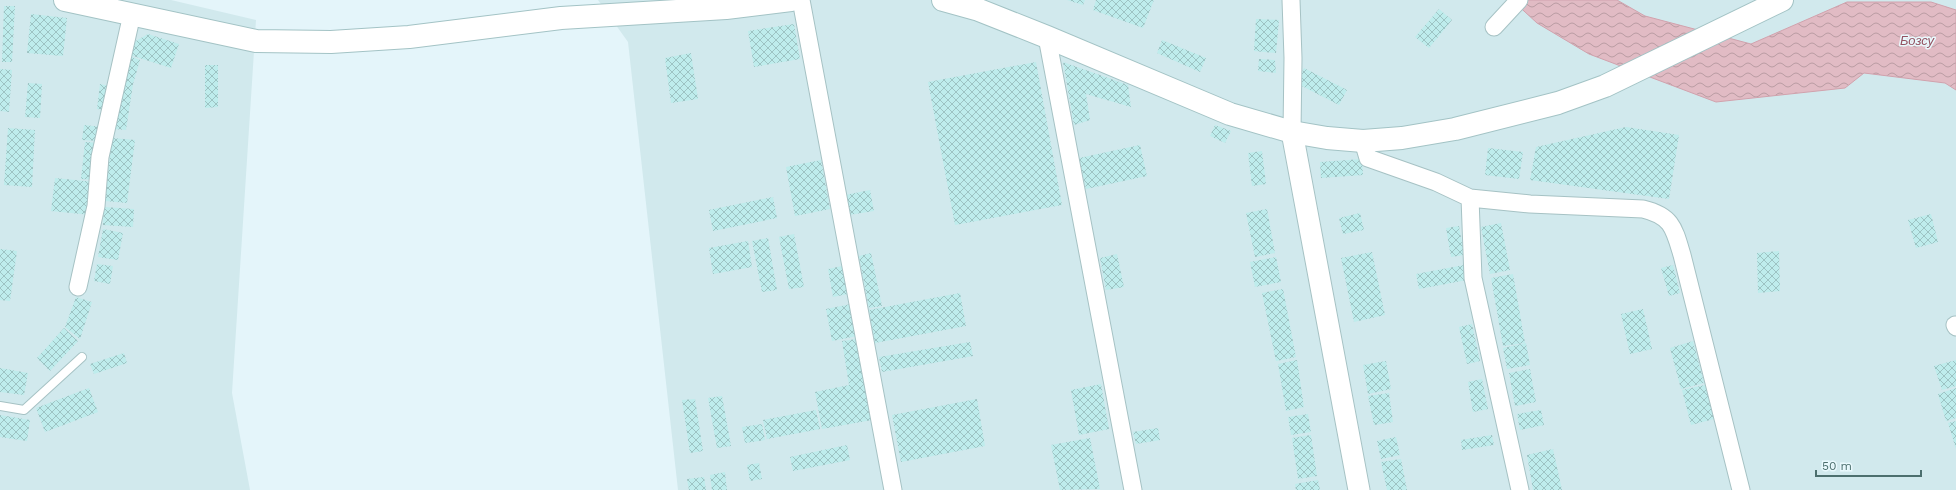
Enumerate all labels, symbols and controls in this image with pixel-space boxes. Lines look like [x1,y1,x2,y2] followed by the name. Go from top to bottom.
[1900,33,1936,48] water label: Бозсу
[1816,452,1921,478] scale bar
[1822,459,1852,473] text: 50 m

